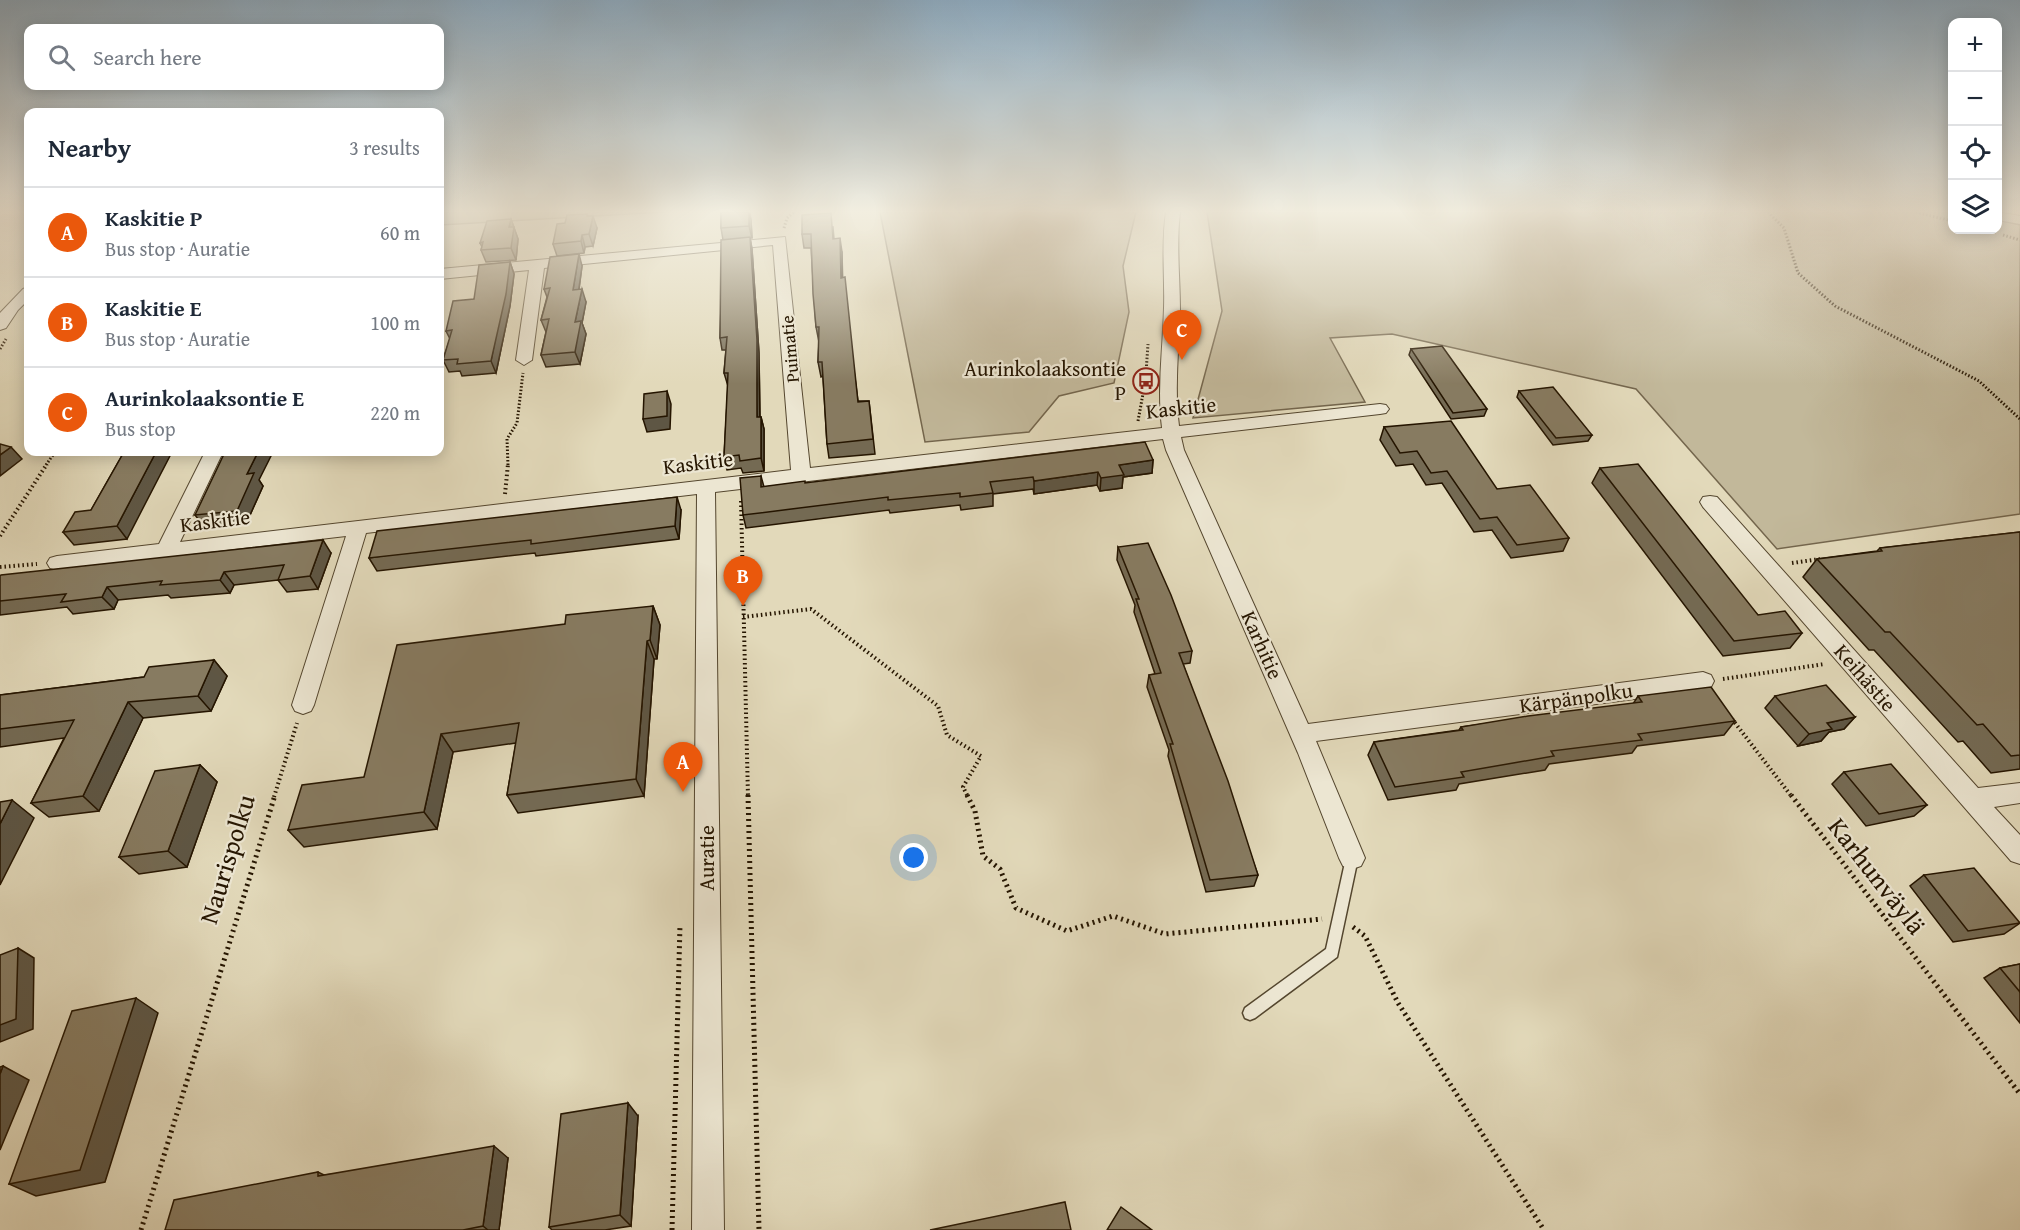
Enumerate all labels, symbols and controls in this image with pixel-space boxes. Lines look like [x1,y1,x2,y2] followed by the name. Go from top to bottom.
[1948,18,2002,234] map controls
[1948,18,2002,72] button: +
[24,24,444,90] search box
[45,41,78,74] icon: search
[93,41,202,73] text: Search here
[1948,72,2002,126] button: −
[1948,126,2002,180] button: locate
[48,128,131,167] text: Nearby
[349,133,420,162] text: 3 results
[1948,180,2002,234] button: layers
[105,202,203,234] text: Kaskitie P
[61,218,74,247] text: A
[380,218,420,247] text: 60 m
[105,234,250,263] text: Bus stop · Auratie
[105,292,202,324] text: Kaskitie E
[61,308,74,337] text: B
[370,308,420,337] text: 100 m
[1162,310,1202,360] pin: C
[773,314,806,384] street label: Puimatie
[105,324,250,353] text: Bus stop · Auratie
[964,353,1126,408] place label: Aurinkolaaksontie P
[1131,366,1161,396] bus stop icon: Aurinkolaaksontie P
[105,382,304,414] text: Aurinkolaaksontie E
[1144,388,1218,427] street label: Kaskitie
[62,398,73,427] text: C
[370,398,420,427] text: 220 m
[105,414,176,443] text: Bus stop
[661,443,735,482] street label: Kaskitie
[178,501,252,540] street label: Kaskitie
[724,556,762,606] pin: B
[1234,606,1291,684] street label: Karhitie
[1827,637,1904,719] street label: Keihästie
[1517,674,1635,721] street label: Kärpänpolku
[664,742,702,792] pin: A
[188,789,265,928] street label: Naurispolku
[1819,809,1936,943] street label: Karhunväylä
[691,825,722,891] street label: Auratie
[899,843,928,872] your location

